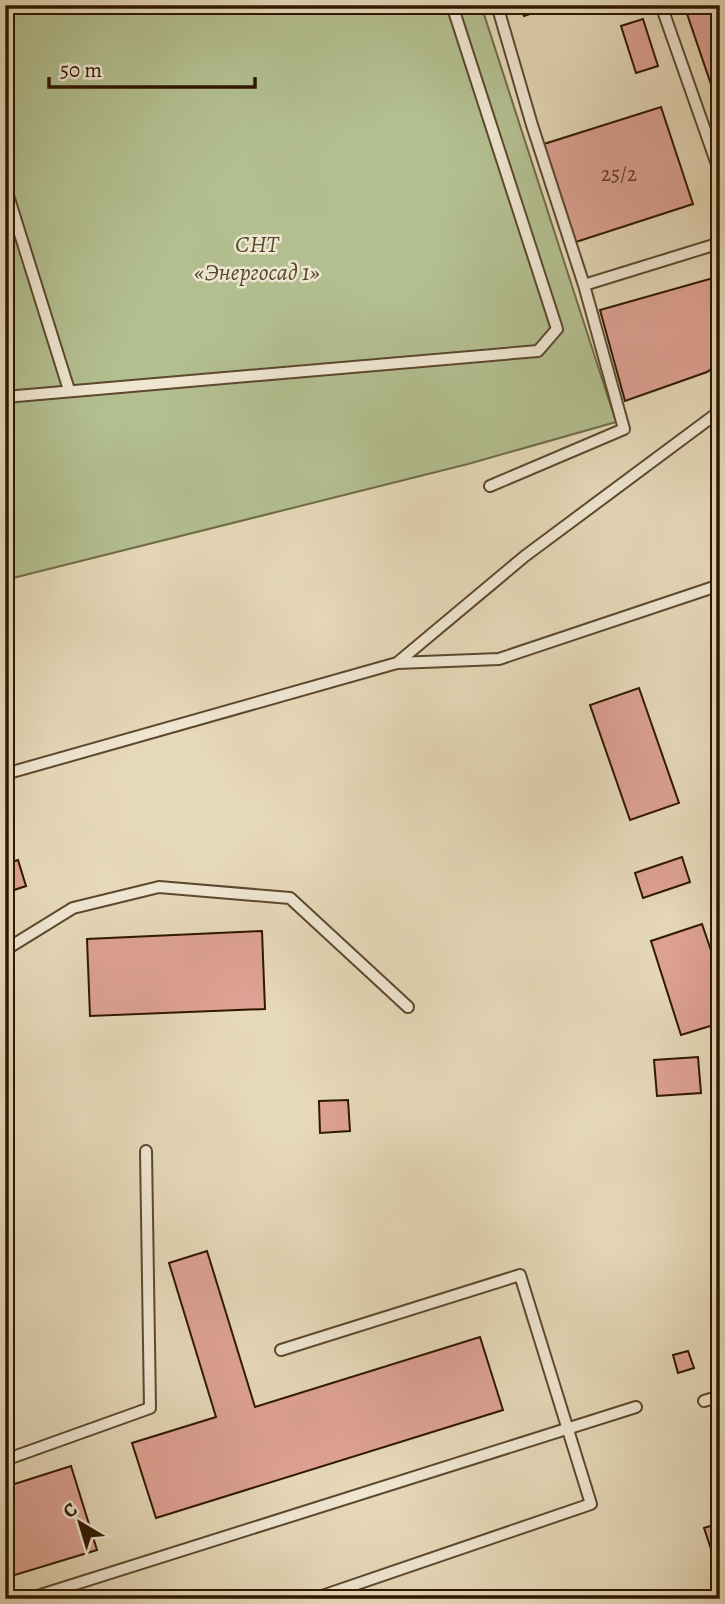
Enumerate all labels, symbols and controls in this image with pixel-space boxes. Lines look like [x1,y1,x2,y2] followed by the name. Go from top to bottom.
[49,46,256,90] scale bar
[60,56,102,84] text: 50 m
[601,160,637,188] house number: 25/2
[194,228,320,288] park label: СНТ «Энергосад 1»
[46,1488,116,1558] north arrow
[58,1497,83,1524] text: С

